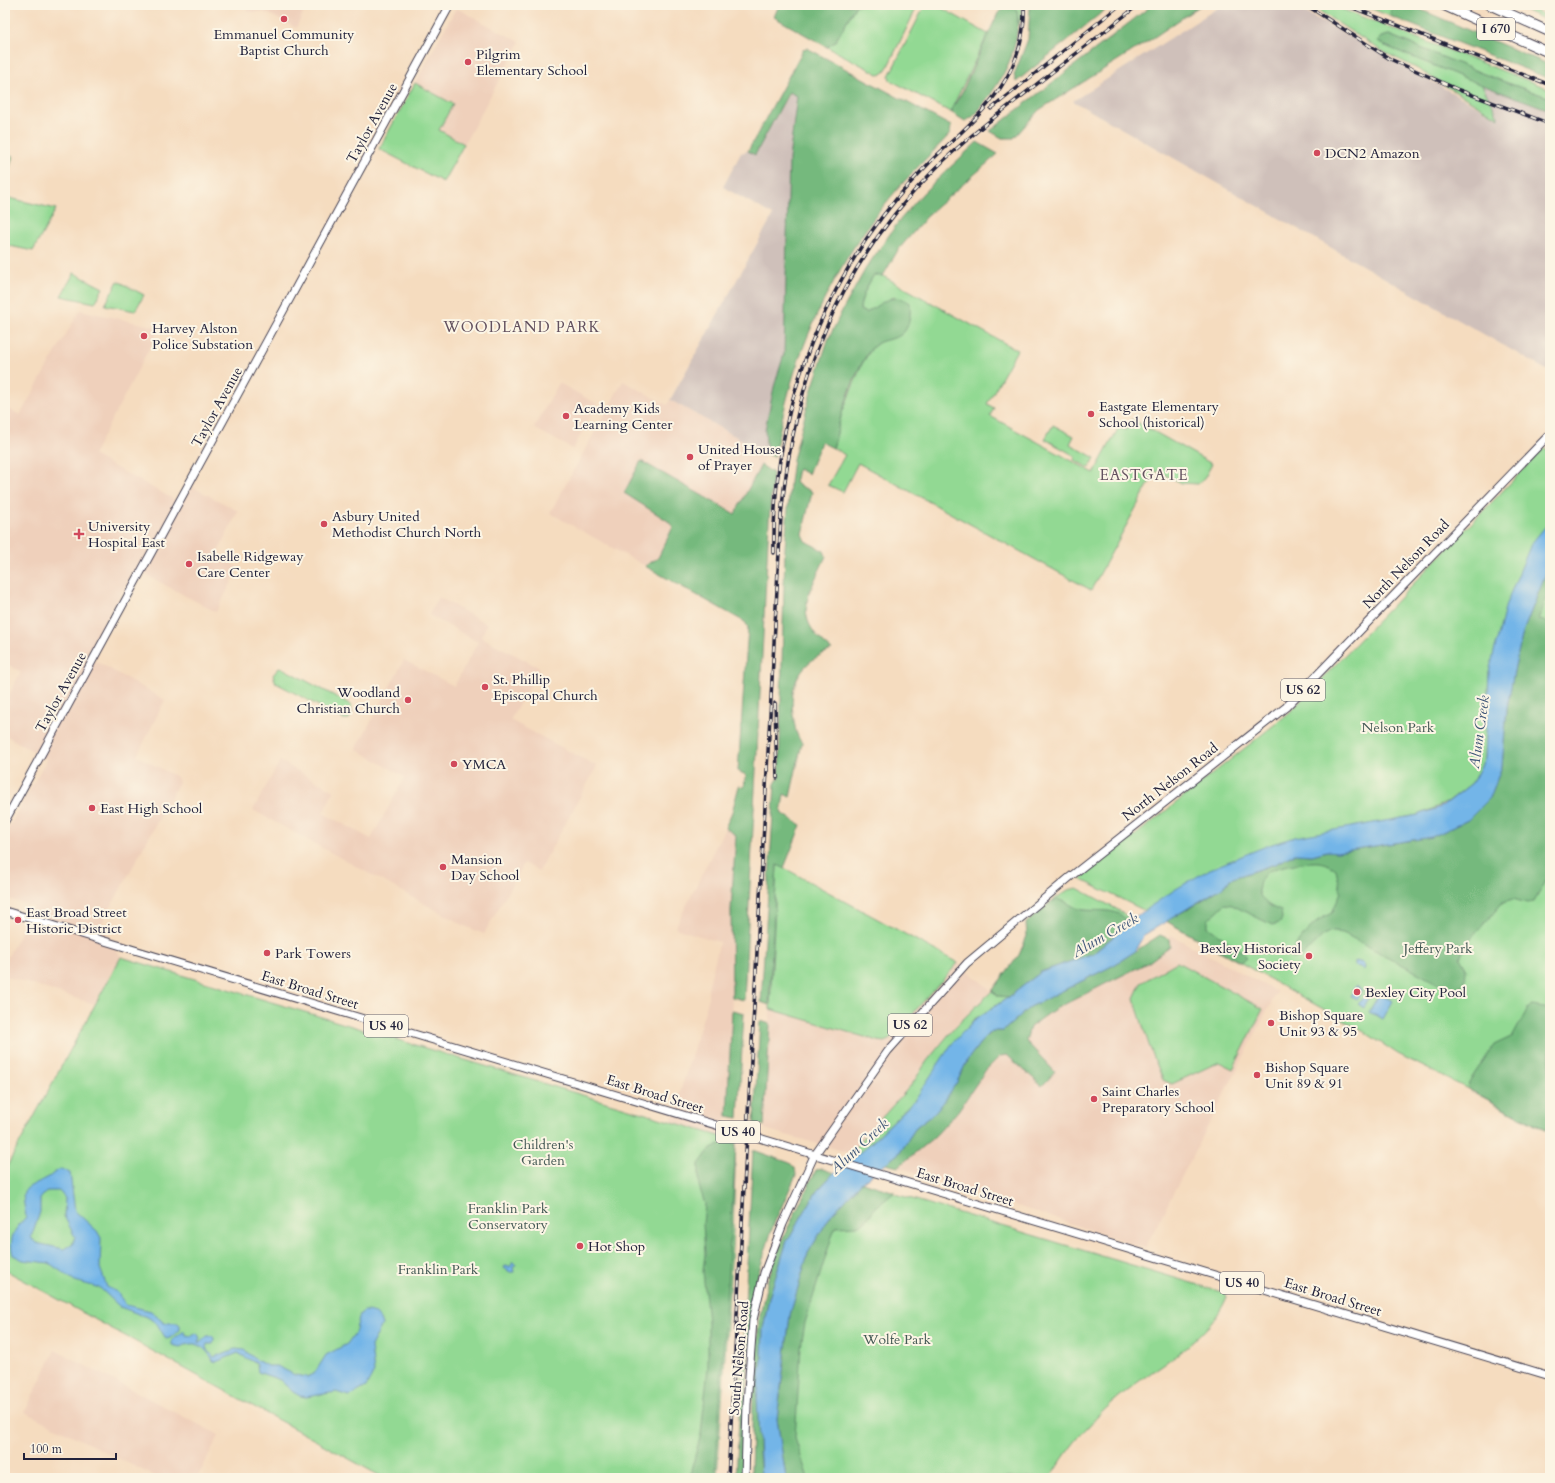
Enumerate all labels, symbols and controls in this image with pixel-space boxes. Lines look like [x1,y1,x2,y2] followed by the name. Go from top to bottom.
[279,14,289,24] marker: Emmanuel Community Baptist Church
[1477,18,1515,40] road number: I 670
[213,25,355,60] place label: Emmanuel Community Baptist Church
[476,45,588,80] place label: Pilgrim Elementary School
[463,57,473,67] marker: Pilgrim Elementary School
[342,79,402,167] street label: Taylor Avenue
[1325,144,1420,163] place label: DCN2 Amazon
[1312,148,1322,158] marker: DCN2 Amazon
[442,317,601,337] district label: WOODLAND PARK
[152,319,253,354] place label: Harvey Alston Police Substation
[139,331,149,341] marker: Harvey Alston Police Substation
[187,363,247,451] street label: Taylor Avenue
[1099,397,1220,432] place label: Eastgate Elementary School (historical)
[574,399,673,434] place label: Academy Kids Learning Center
[1086,409,1096,419] marker: Eastgate Elementary School (historical)
[561,411,571,421] marker: Academy Kids Learning Center
[698,440,781,475] place label: United House of Prayer
[685,452,695,462] marker: United House of Prayer
[1099,465,1189,485] district label: EASTGATE
[332,507,482,542] place label: Asbury United Methodist Church North
[1358,515,1454,613] street label: North Nelson Road
[88,517,166,552] place label: University Hospital East
[319,519,329,529] marker: Asbury United Methodist Church North
[73,528,85,540] marker: University Hospital East
[197,547,304,582] place label: Isabelle Ridgeway Care Center
[184,559,194,569] marker: Isabelle Ridgeway Care Center
[31,648,91,736] street label: Taylor Avenue
[493,670,598,705] place label: St. Phillip Episcopal Church
[1281,679,1325,701] road number: US 62
[480,682,490,692] marker: St. Phillip Episcopal Church
[297,683,401,718] place label: Woodland Christian Church
[1464,694,1494,771] water label: Alum Creek
[403,695,413,705] marker: Woodland Christian Church
[1362,718,1435,737] park label: Nelson Park
[1118,738,1222,826] street label: North Nelson Road
[462,755,506,774] place label: YMCA
[449,759,459,769] marker: YMCA
[100,799,203,818] place label: East High School
[87,803,97,813] marker: East High School
[451,850,520,885] place label: Mansion Day School
[438,862,448,872] marker: Mansion Day School
[26,903,127,938] place label: East Broad Street Historic District
[1067,908,1142,963] water label: Alum Creek
[13,915,23,925] marker: East Broad Street Historic District
[1200,939,1302,974] place label: Bexley Historical Society
[1401,939,1473,958] park label: Jeffery Park
[275,944,351,963] place label: Park Towers
[262,948,272,958] marker: Park Towers
[1304,951,1314,961] marker: Bexley Historical Society
[259,966,361,1014] street label: East Broad Street
[1365,983,1467,1002] place label: Bexley City Pool
[1352,987,1362,997] marker: Bexley City Pool
[1279,1006,1363,1041] place label: Bishop Square Unit 93 & 95
[888,1014,932,1036] road number: US 62
[364,1015,408,1037] road number: US 40
[1266,1018,1276,1028] marker: Bishop Square Unit 93 & 95
[1265,1058,1349,1093] place label: Bishop Square Unit 89 & 91
[604,1070,706,1118] street label: East Broad Street
[1252,1070,1262,1080] marker: Bishop Square Unit 89 & 91
[1102,1082,1215,1117] place label: Saint Charles Preparatory School
[1089,1094,1099,1104] marker: Saint Charles Preparatory School
[825,1113,893,1179] water label: Alum Creek
[716,1121,760,1143] road number: US 40
[513,1135,574,1170] park label: Children's Garden
[914,1163,1016,1211] street label: East Broad Street
[468,1199,549,1234] park label: Franklin Park Conservatory
[588,1237,645,1256] place label: Hot Shop
[575,1241,585,1251] marker: Hot Shop
[398,1260,479,1279] park label: Franklin Park
[1220,1272,1264,1294] road number: US 40
[1282,1273,1384,1321] street label: East Broad Street
[725,1299,754,1416] street label: South Nelson Road
[862,1330,931,1349] park label: Wolfe Park
[24,1435,116,1461] scale bar
[30,1441,63,1457] text: 100 m

